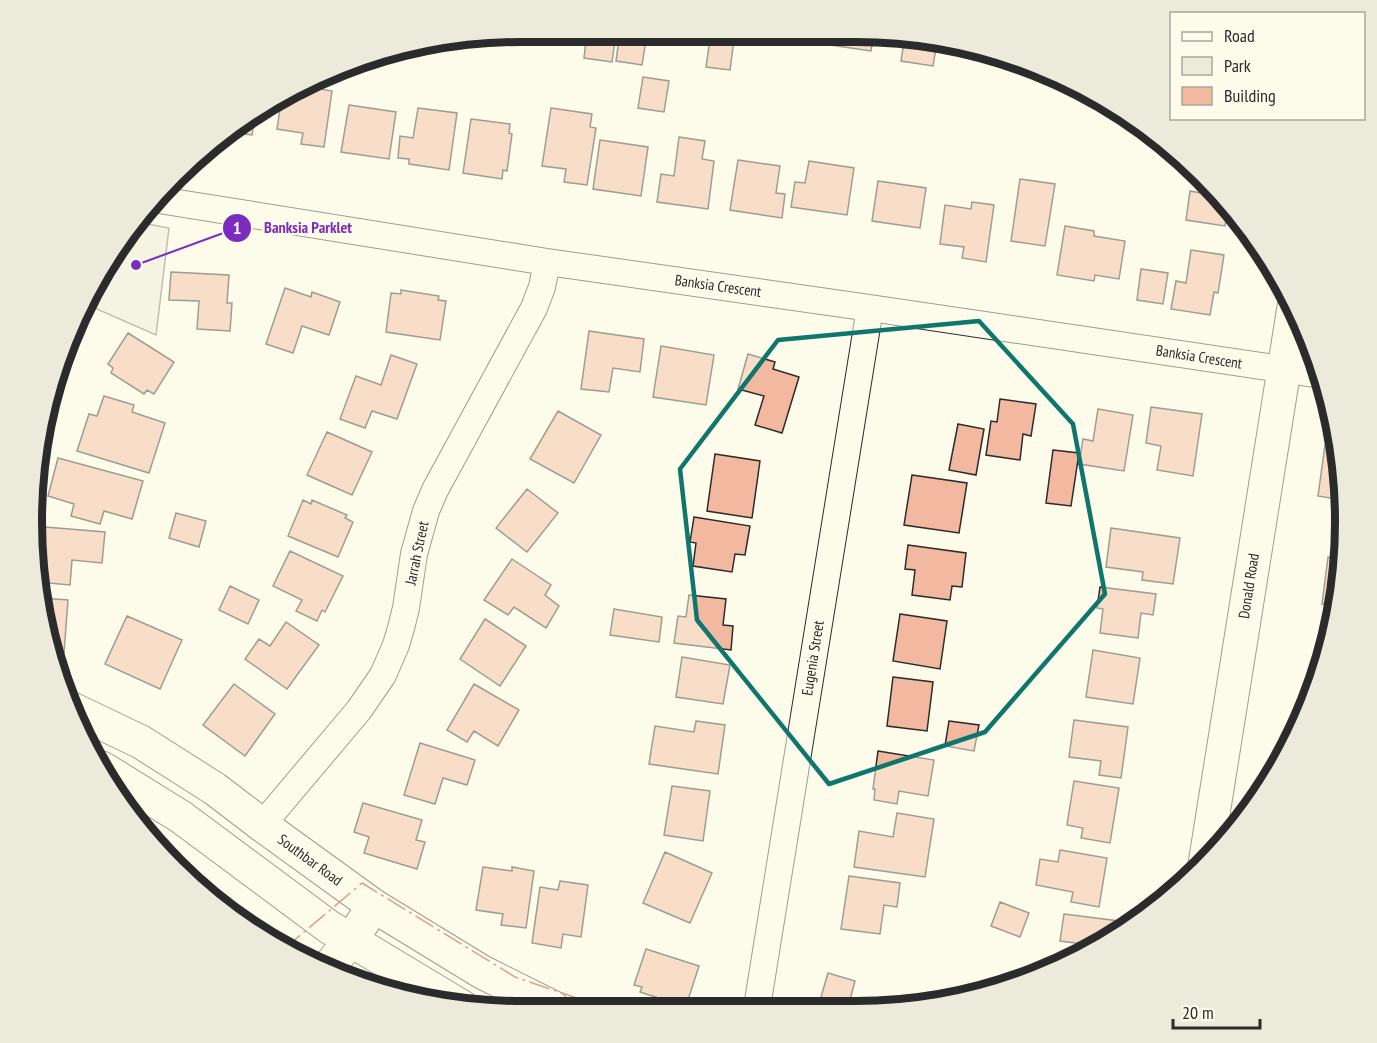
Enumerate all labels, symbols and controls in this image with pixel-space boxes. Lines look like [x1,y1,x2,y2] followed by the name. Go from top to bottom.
[1170,12,1365,120] legend
[1224,24,1255,47] text: Road
[1224,54,1251,77] text: Park
[1224,84,1276,107] text: Building
[222,211,364,245] callout: Banksia Parklet
[233,216,241,239] text: 1
[264,217,352,237] text: Banksia Parklet
[674,270,762,301] street label: Banksia Crescent
[1155,340,1244,373] street label: Banksia Crescent
[400,519,433,587] street label: Jarrah Street
[1234,552,1263,620] street label: Donald Road
[797,619,828,697] street label: Eugenia Street
[274,830,346,889] street label: Southbar Road
[1173,992,1260,1030] scale bar
[1182,1001,1214,1024] text: 20 m

